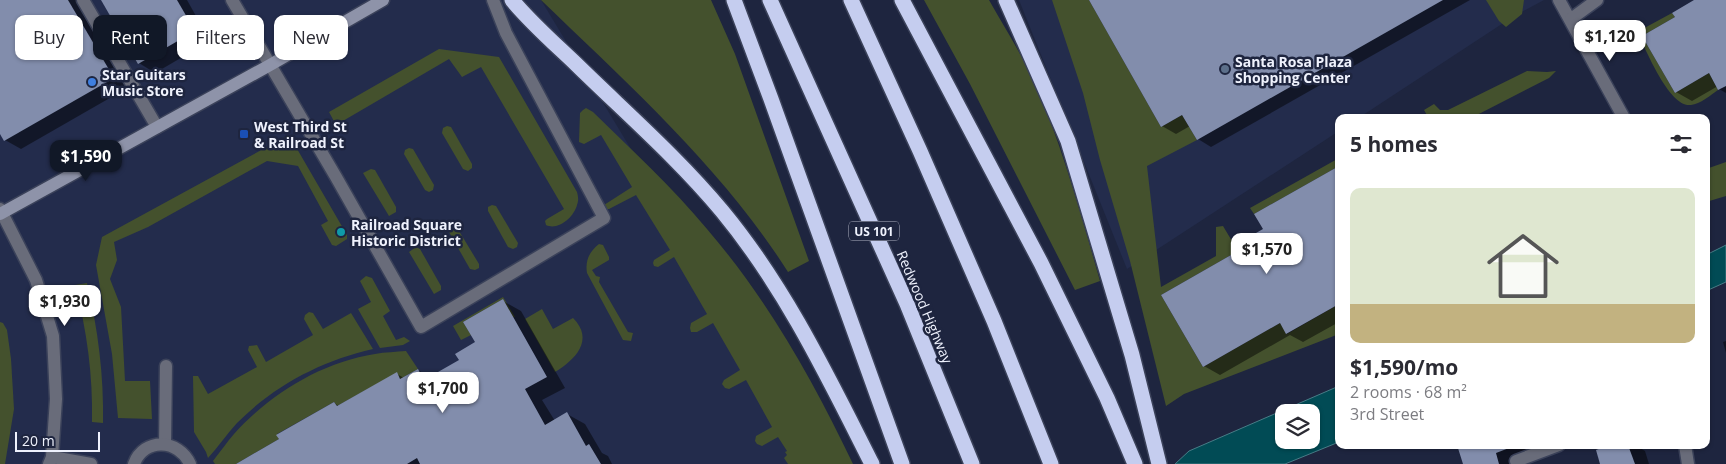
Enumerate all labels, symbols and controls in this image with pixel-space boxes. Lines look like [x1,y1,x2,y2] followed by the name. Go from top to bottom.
[15,15,83,60] chip: Buy
[93,15,167,60] chip: Rent
[177,15,264,60] chip: Filters
[274,15,348,60] chip: New
[1569,20,1651,62] pin: $1,120
[1585,25,1635,47] text: $1,120
[1235,52,1352,87] place label: Santa Rosa Plaza Shopping Center
[1219,63,1231,75] marker: Santa Rosa Plaza Shopping Center
[102,65,186,100] place label: Star Guitars Music Store
[86,76,98,88] marker: Star Guitars Music Store
[254,117,347,152] place label: West Third St & Railroad St
[238,128,250,140] marker: West Third St & Railroad St
[1350,130,1438,158] text: 5 homes
[1667,130,1695,158] icon: filters
[45,140,127,182] pin: $1,590
[61,145,111,167] text: $1,590
[351,215,462,250] place label: Railroad Square Historic District
[1478,221,1568,311] icon: home
[849,222,899,240] road number: US 101
[335,226,347,238] marker: Railroad Square Historic District
[1226,232,1308,275] pin: $1,570
[1242,238,1292,260] text: $1,570
[893,248,958,367] street label: Redwood Highway
[24,284,106,327] pin: $1,930
[40,290,90,312] text: $1,930
[1350,353,1458,381] text: $1,590/mo
[402,372,484,414] pin: $1,700
[418,377,468,399] text: $1,700
[1350,381,1467,403] text: 2 rooms · 68 m²
[1350,403,1424,425] text: 3rd Street
[1275,404,1320,449] map controls
[1275,404,1320,449] button: layers
[15,429,100,452] scale bar
[22,431,55,450] text: 20 m

